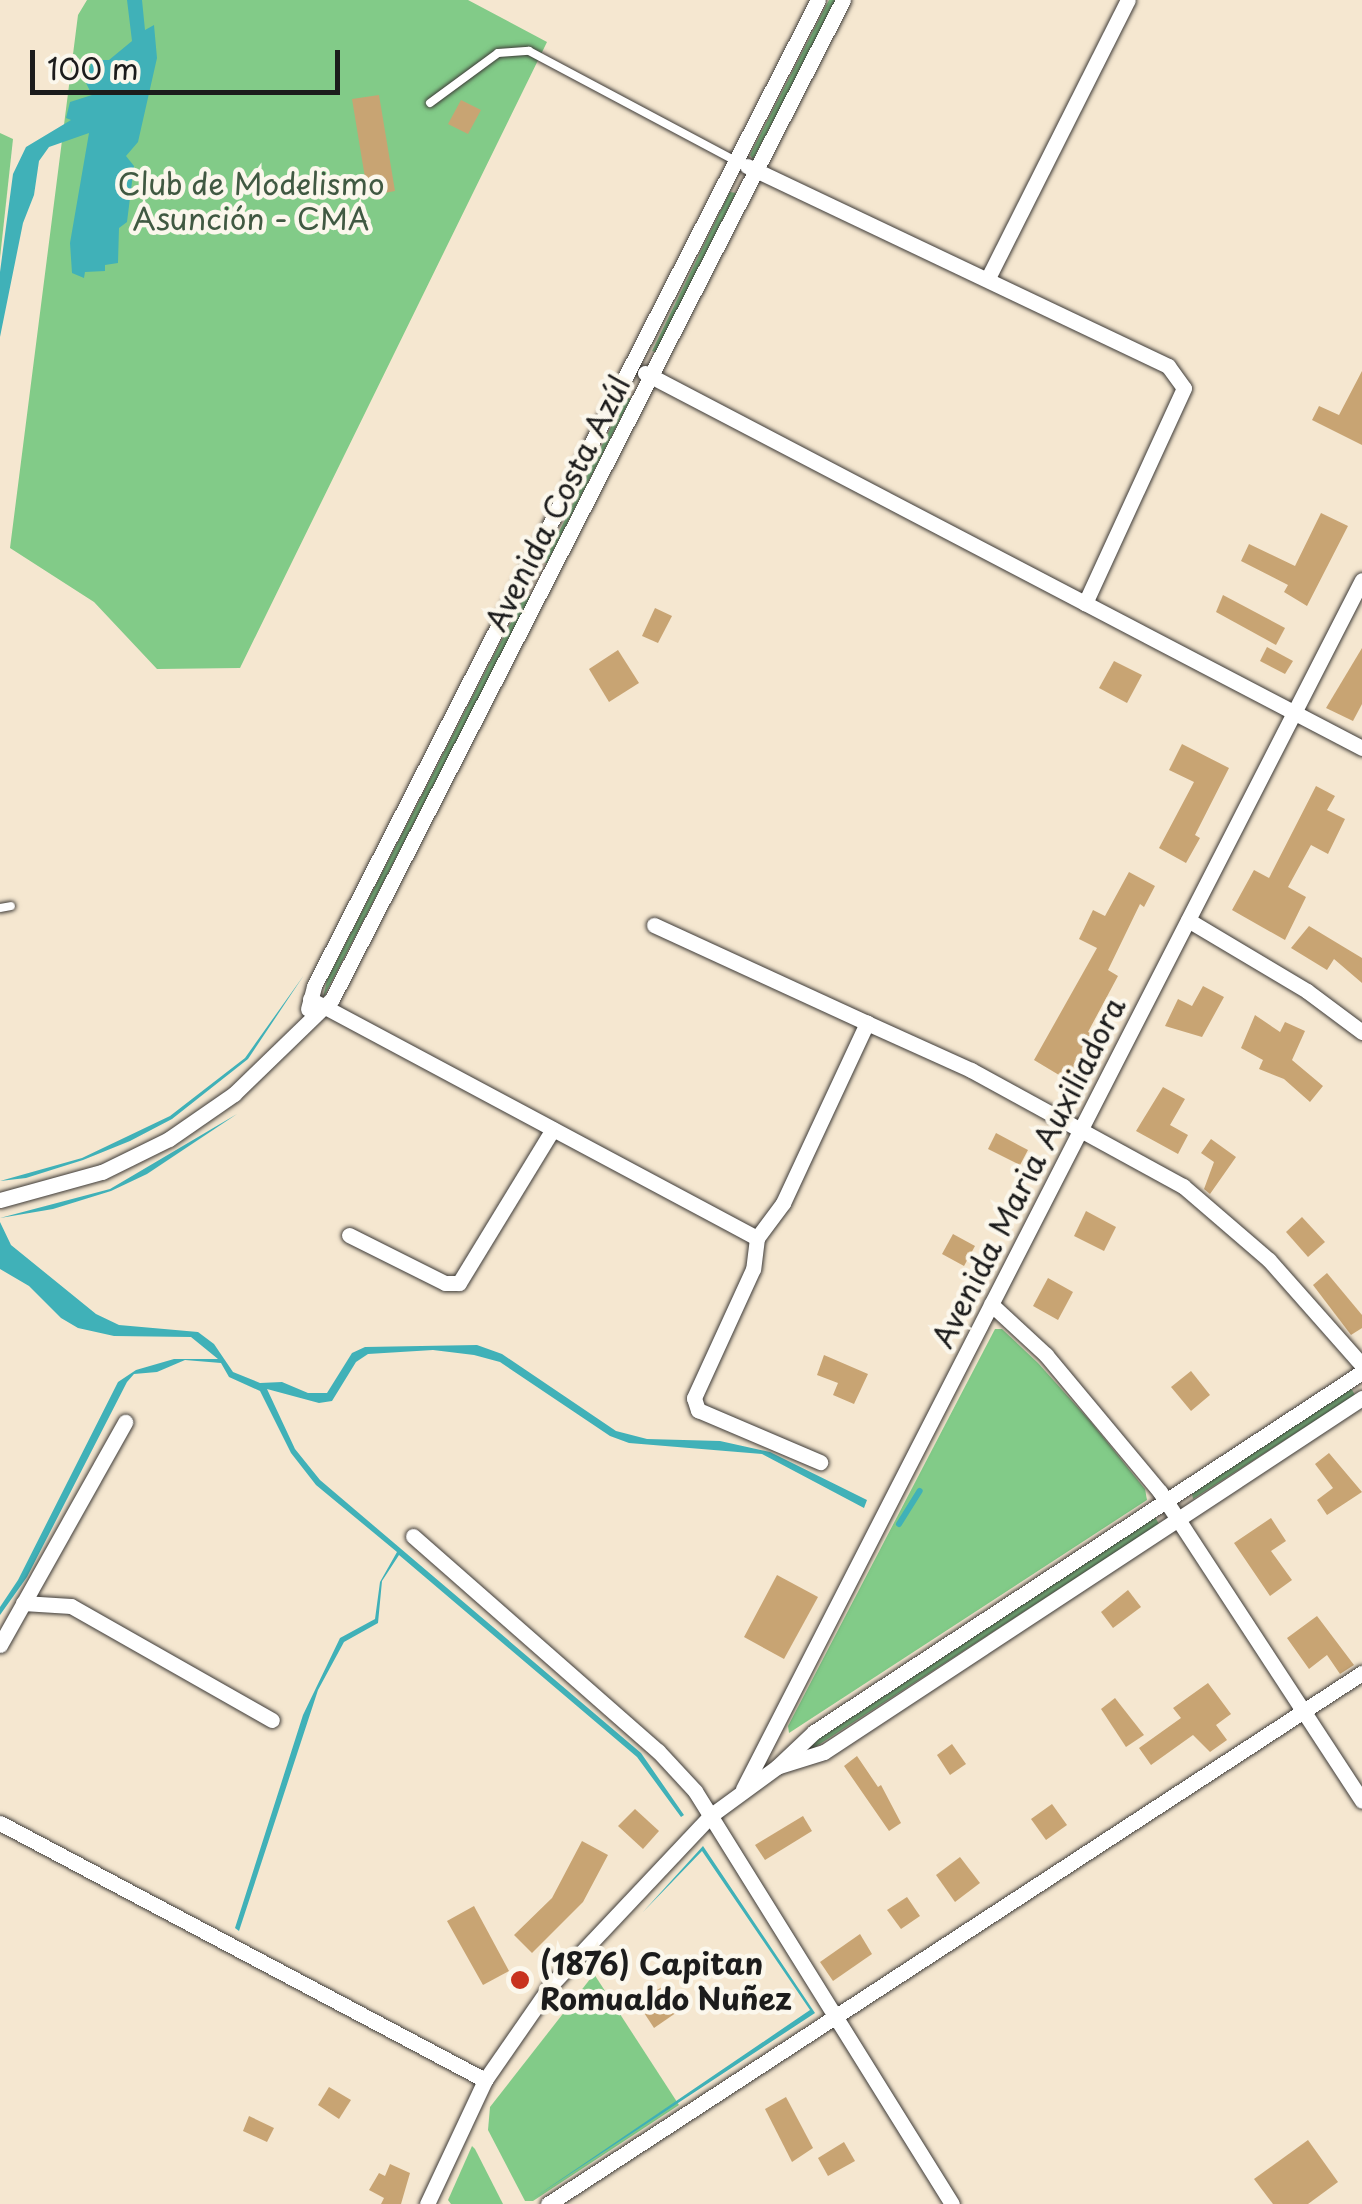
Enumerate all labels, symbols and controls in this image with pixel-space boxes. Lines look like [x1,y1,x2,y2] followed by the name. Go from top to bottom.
[35,30,345,92] scale bar
[47,45,139,90] text: 100 m
[117,165,385,236] park label: Club de Modelismo Asunción - CMA
[477,370,637,636] street label: Avenida Costa Azúl
[924,992,1132,1352] street label: Avenida Maria Auxiliadora
[540,1945,793,2016] place label: (1876) Capitan Romualdo Nuñez
[509,1969,531,1991] marker: (1876) Capitan Romualdo Nuñez

